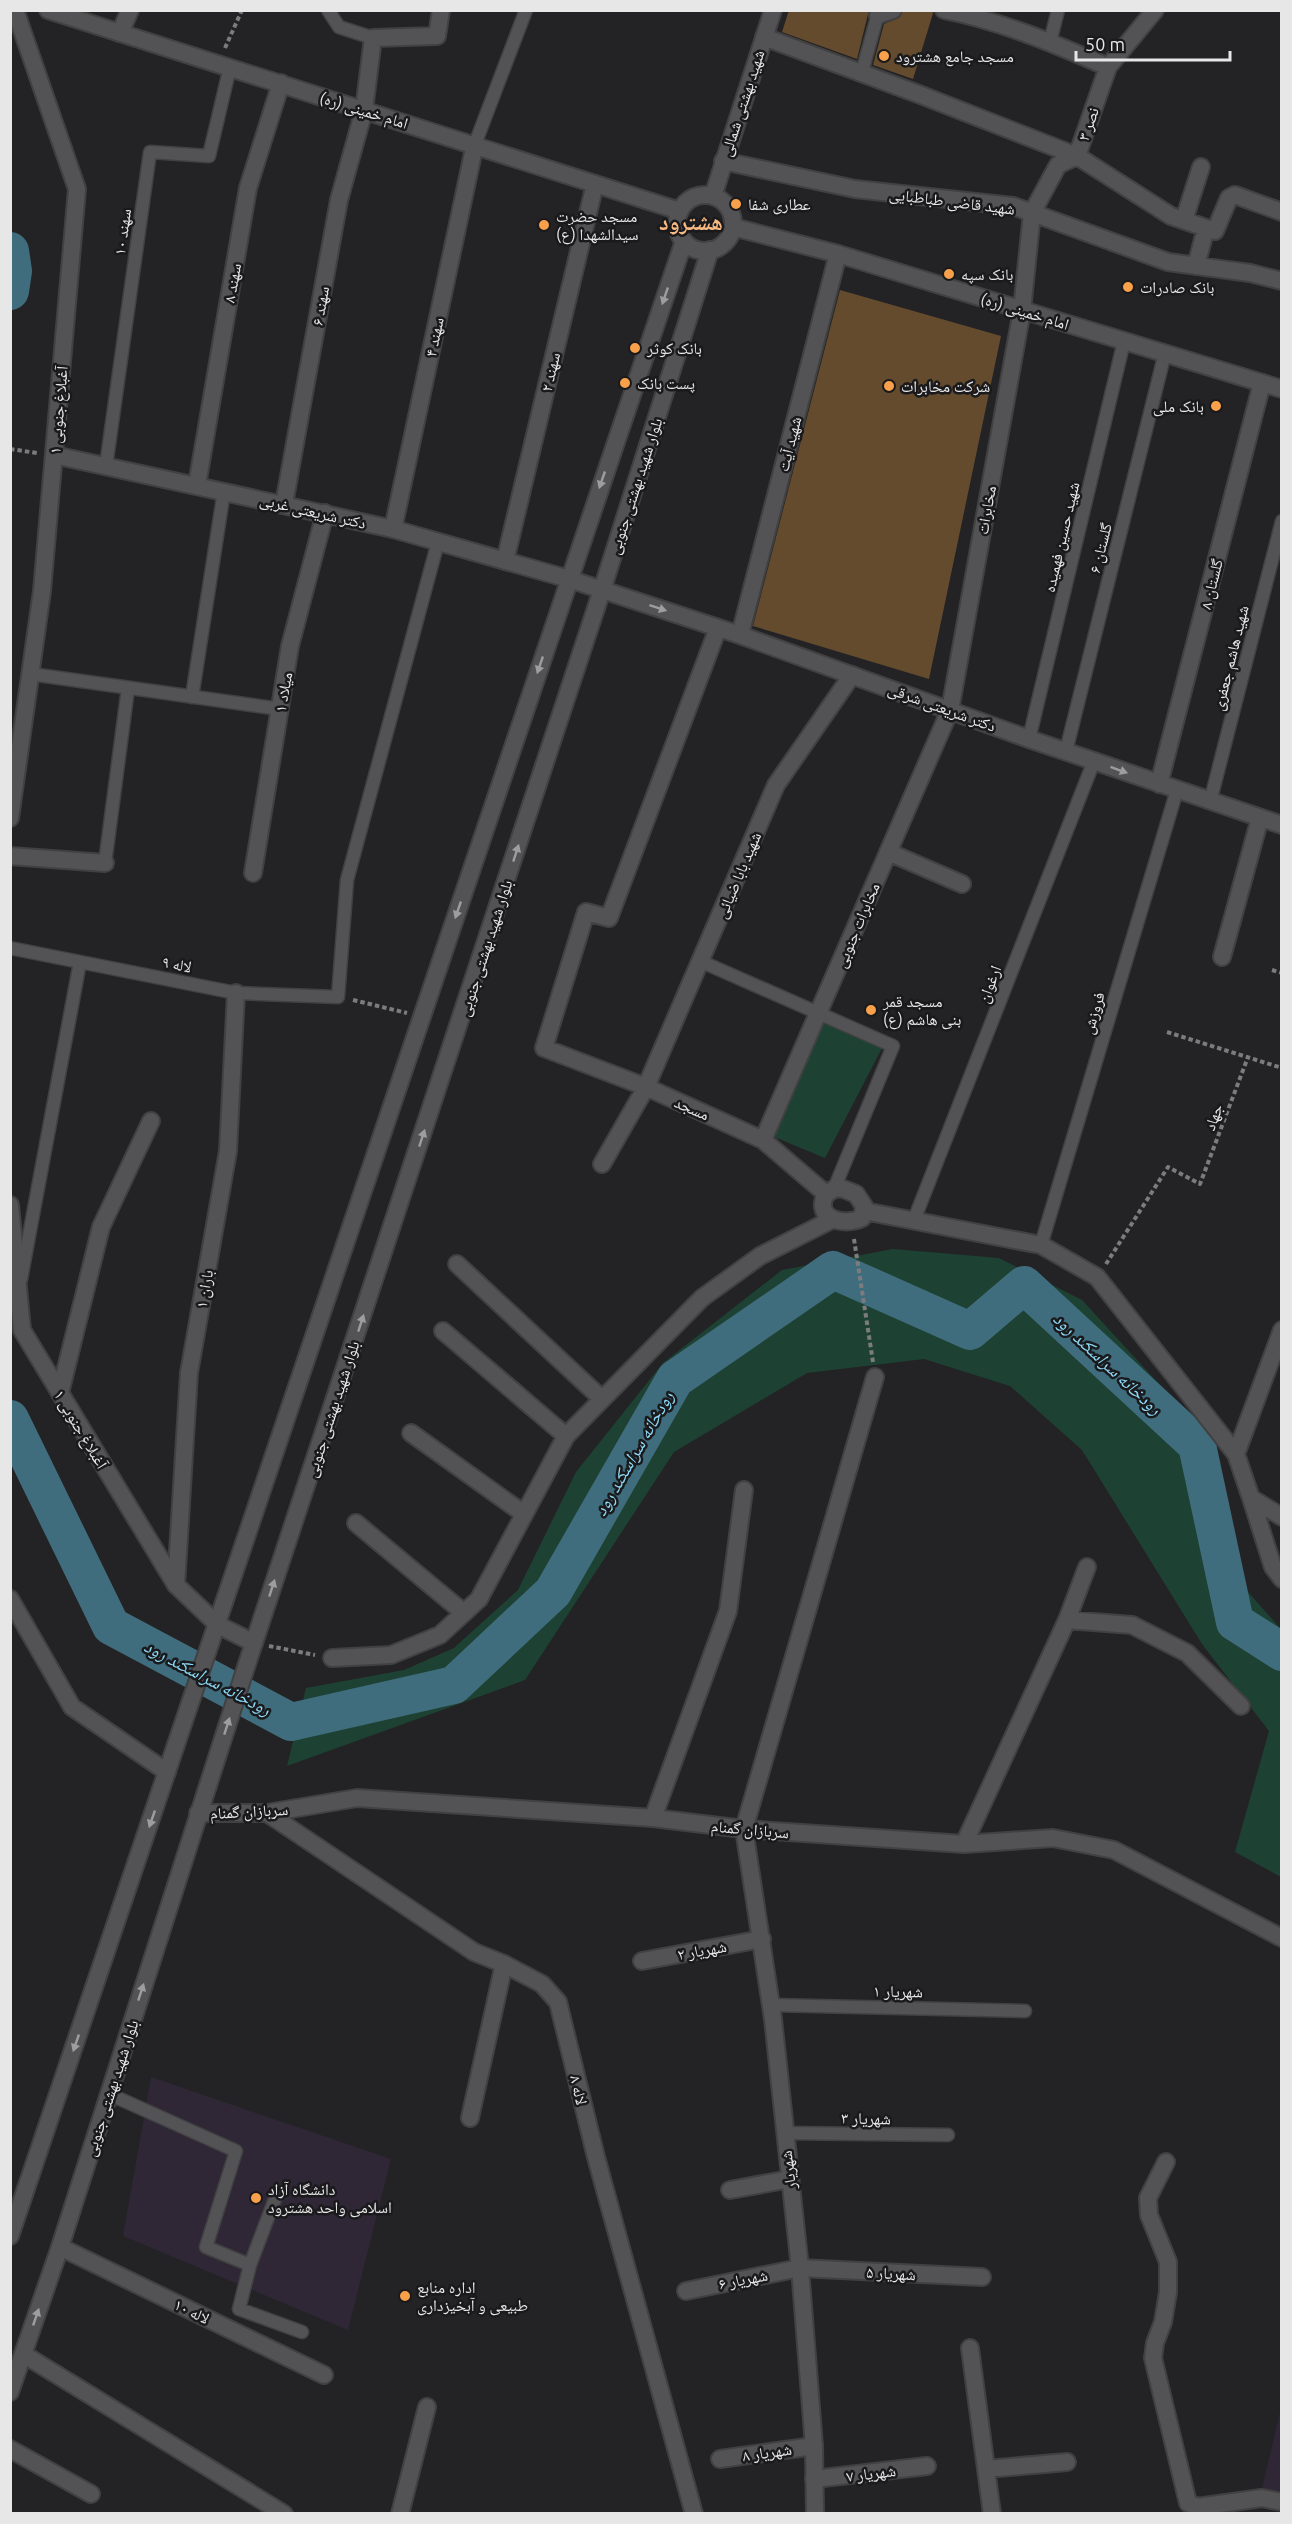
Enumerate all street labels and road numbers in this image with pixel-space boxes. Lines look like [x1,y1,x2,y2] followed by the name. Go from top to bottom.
[716,48,770,159] street label: شهید بهشتی شمالی
[317,88,410,134] street label: امام خمینی (ره)
[1074,105,1103,143] street label: نصر ۳
[888,184,1016,220] street label: شهید قاضی طباطبایی
[110,208,135,257] street label: سهند ۱۰
[220,262,245,304] street label: سهند ۸
[308,285,333,327] street label: سهند ۶
[978,289,1071,335] street label: امام خمینی (ره)
[421,316,448,359] street label: سهند ۴
[537,351,564,394] street label: سهند ۲
[45,364,73,455] street label: آغبلاغ جنوبی ۱
[773,415,805,474] street label: شهید آیت
[604,416,667,557] street label: بلوار شهید بهشتی جنوبی
[1040,480,1084,594] street label: شهيد حسین فهمیده
[973,484,1000,536] street label: مخابرات
[258,490,368,534] street label: دکتر شریعتی غربی
[1085,521,1117,576] street label: گلستان ۶
[1196,557,1228,612] street label: گلستان ۸
[1208,604,1254,713] street label: شهيد هاشم جعفری
[271,671,296,713] street label: میلاد ۱
[885,679,998,737] street label: دکتر شریعتی شرقی
[712,829,766,922] street label: شهيد بابا ضيائی
[454,878,517,1019] street label: بلوار شهید بهشتی جنوبی
[831,880,885,971] street label: مخابرات جنوبی
[161,952,193,976] street label: لاله ۹
[974,963,1006,1006] street label: ارغوان
[1078,990,1110,1037] street label: فروزش
[672,1092,712,1124] street label: مسجد
[1200,1101,1227,1133] street label: جهاد
[192,1268,218,1310] street label: باران ۱
[301,1339,364,1480] street label: بلوار شهید بهشتی جنوبی
[49,1387,112,1473] street label: آغبلاغ جنوبی ۱
[209,1800,289,1824] street label: سربازان گمنام
[710,1817,790,1843] street label: سربازان گمنام
[676,1937,728,1964] street label: شهریار ۲
[873,1982,923,2001] street label: شهریار ۱
[80,2018,143,2159] street label: بلوار شهید بهشتی جنوبی
[567,2073,591,2107] street label: لاله ۸
[841,2109,891,2128] street label: شهریار ۳
[777,2150,800,2191] street label: شهریار
[866,2263,916,2284] street label: شهریار ۵
[717,2265,769,2294] street label: شهریار ۶
[171,2295,213,2327] street label: لاله ۱۰
[741,2440,793,2465] street label: شهریار ۸
[845,2461,897,2486] street label: شهریار ۷

